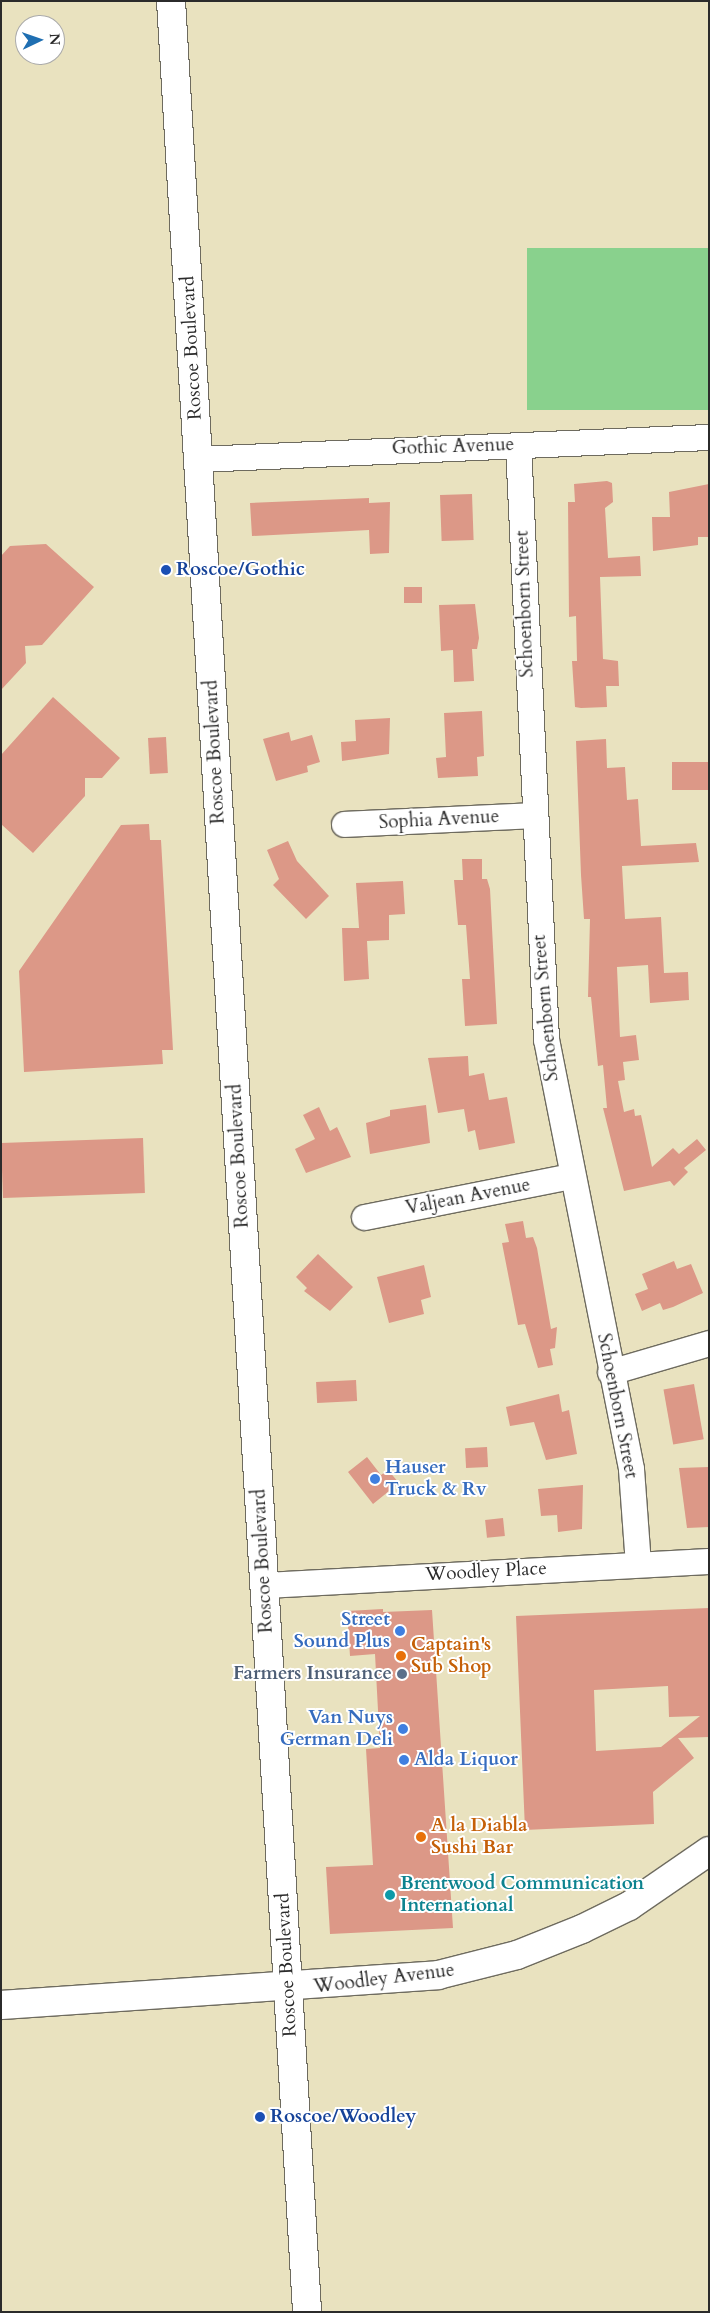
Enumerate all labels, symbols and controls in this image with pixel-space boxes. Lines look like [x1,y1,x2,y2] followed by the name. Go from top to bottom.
[15,15,65,65] north arrow
[45,33,64,46] text: N
[177,275,207,421] street label: Roscoe Boulevard
[391,433,515,461] street label: Gothic Avenue
[511,530,539,678] street label: Schoenborn Street
[176,559,305,581] place label: Roscoe/Gothic
[160,564,172,576] marker: Roscoe/Gothic
[200,679,230,825] street label: Roscoe Boulevard
[378,805,500,835] street label: Sophia Avenue
[528,934,564,1082] street label: Schoenborn Street
[224,1083,254,1229] street label: Roscoe Boulevard
[404,1174,532,1220] street label: Valjean Avenue
[592,1332,642,1480] street label: Schoenborn Street
[385,1457,487,1501] place label: Hauser Truck & Rv
[369,1473,381,1485] marker: Hauser Truck & Rv
[248,1488,278,1634] street label: Roscoe Boulevard
[425,1557,547,1587] street label: Woodley Place
[294,1609,390,1653] place label: Street Sound Plus
[394,1625,406,1637] marker: Street Sound Plus
[411,1634,491,1678] place label: Captain's Sub Shop
[395,1650,407,1662] marker: Captain's Sub Shop
[233,1663,392,1685] place label: Farmers Insurance
[396,1668,408,1680] marker: Farmers Insurance
[280,1707,393,1751] place label: Van Nuys German Deli
[397,1723,409,1735] marker: Van Nuys German Deli
[414,1749,518,1771] place label: Alda Liquor
[398,1754,410,1766] marker: Alda Liquor
[431,1815,527,1859] place label: A la Diabla Sushi Bar
[415,1831,427,1843] marker: A la Diabla Sushi Bar
[400,1873,644,1917] place label: Brentwood Communication International
[384,1889,396,1901] marker: Brentwood Communication International
[272,1892,302,2038] street label: Roscoe Boulevard
[312,1959,456,1999] street label: Woodley Avenue
[270,2106,416,2128] place label: Roscoe/Woodley
[254,2111,266,2123] marker: Roscoe/Woodley

